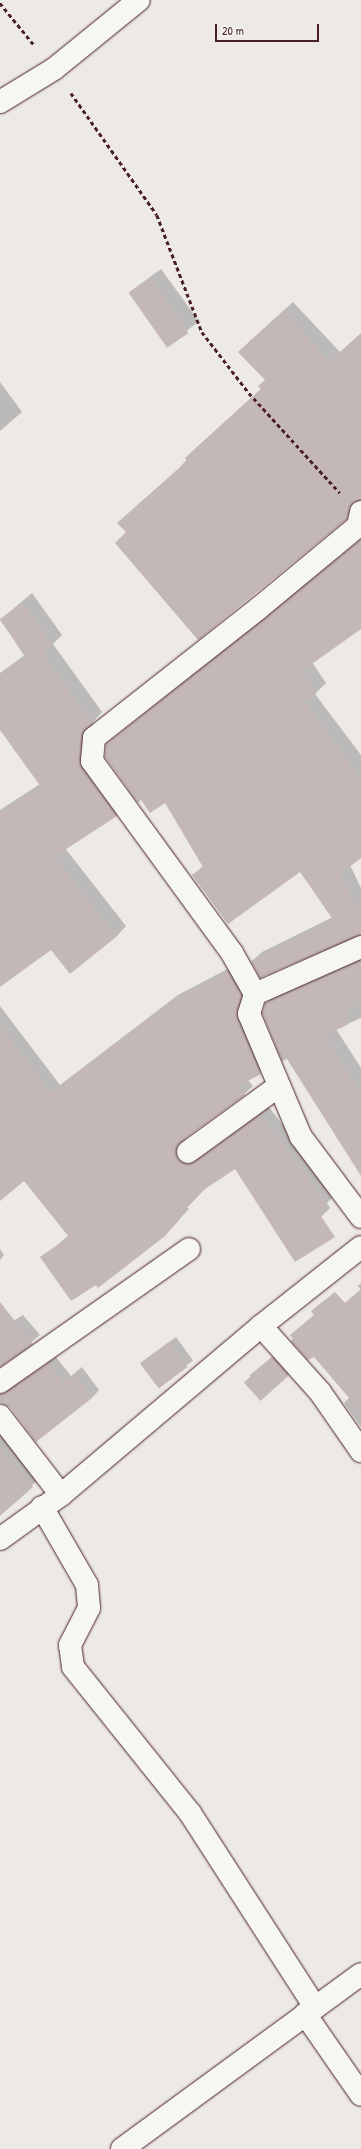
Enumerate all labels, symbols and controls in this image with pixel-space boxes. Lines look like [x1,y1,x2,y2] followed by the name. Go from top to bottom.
[217,16,321,42] scale bar
[222,22,244,39] text: 20 m

